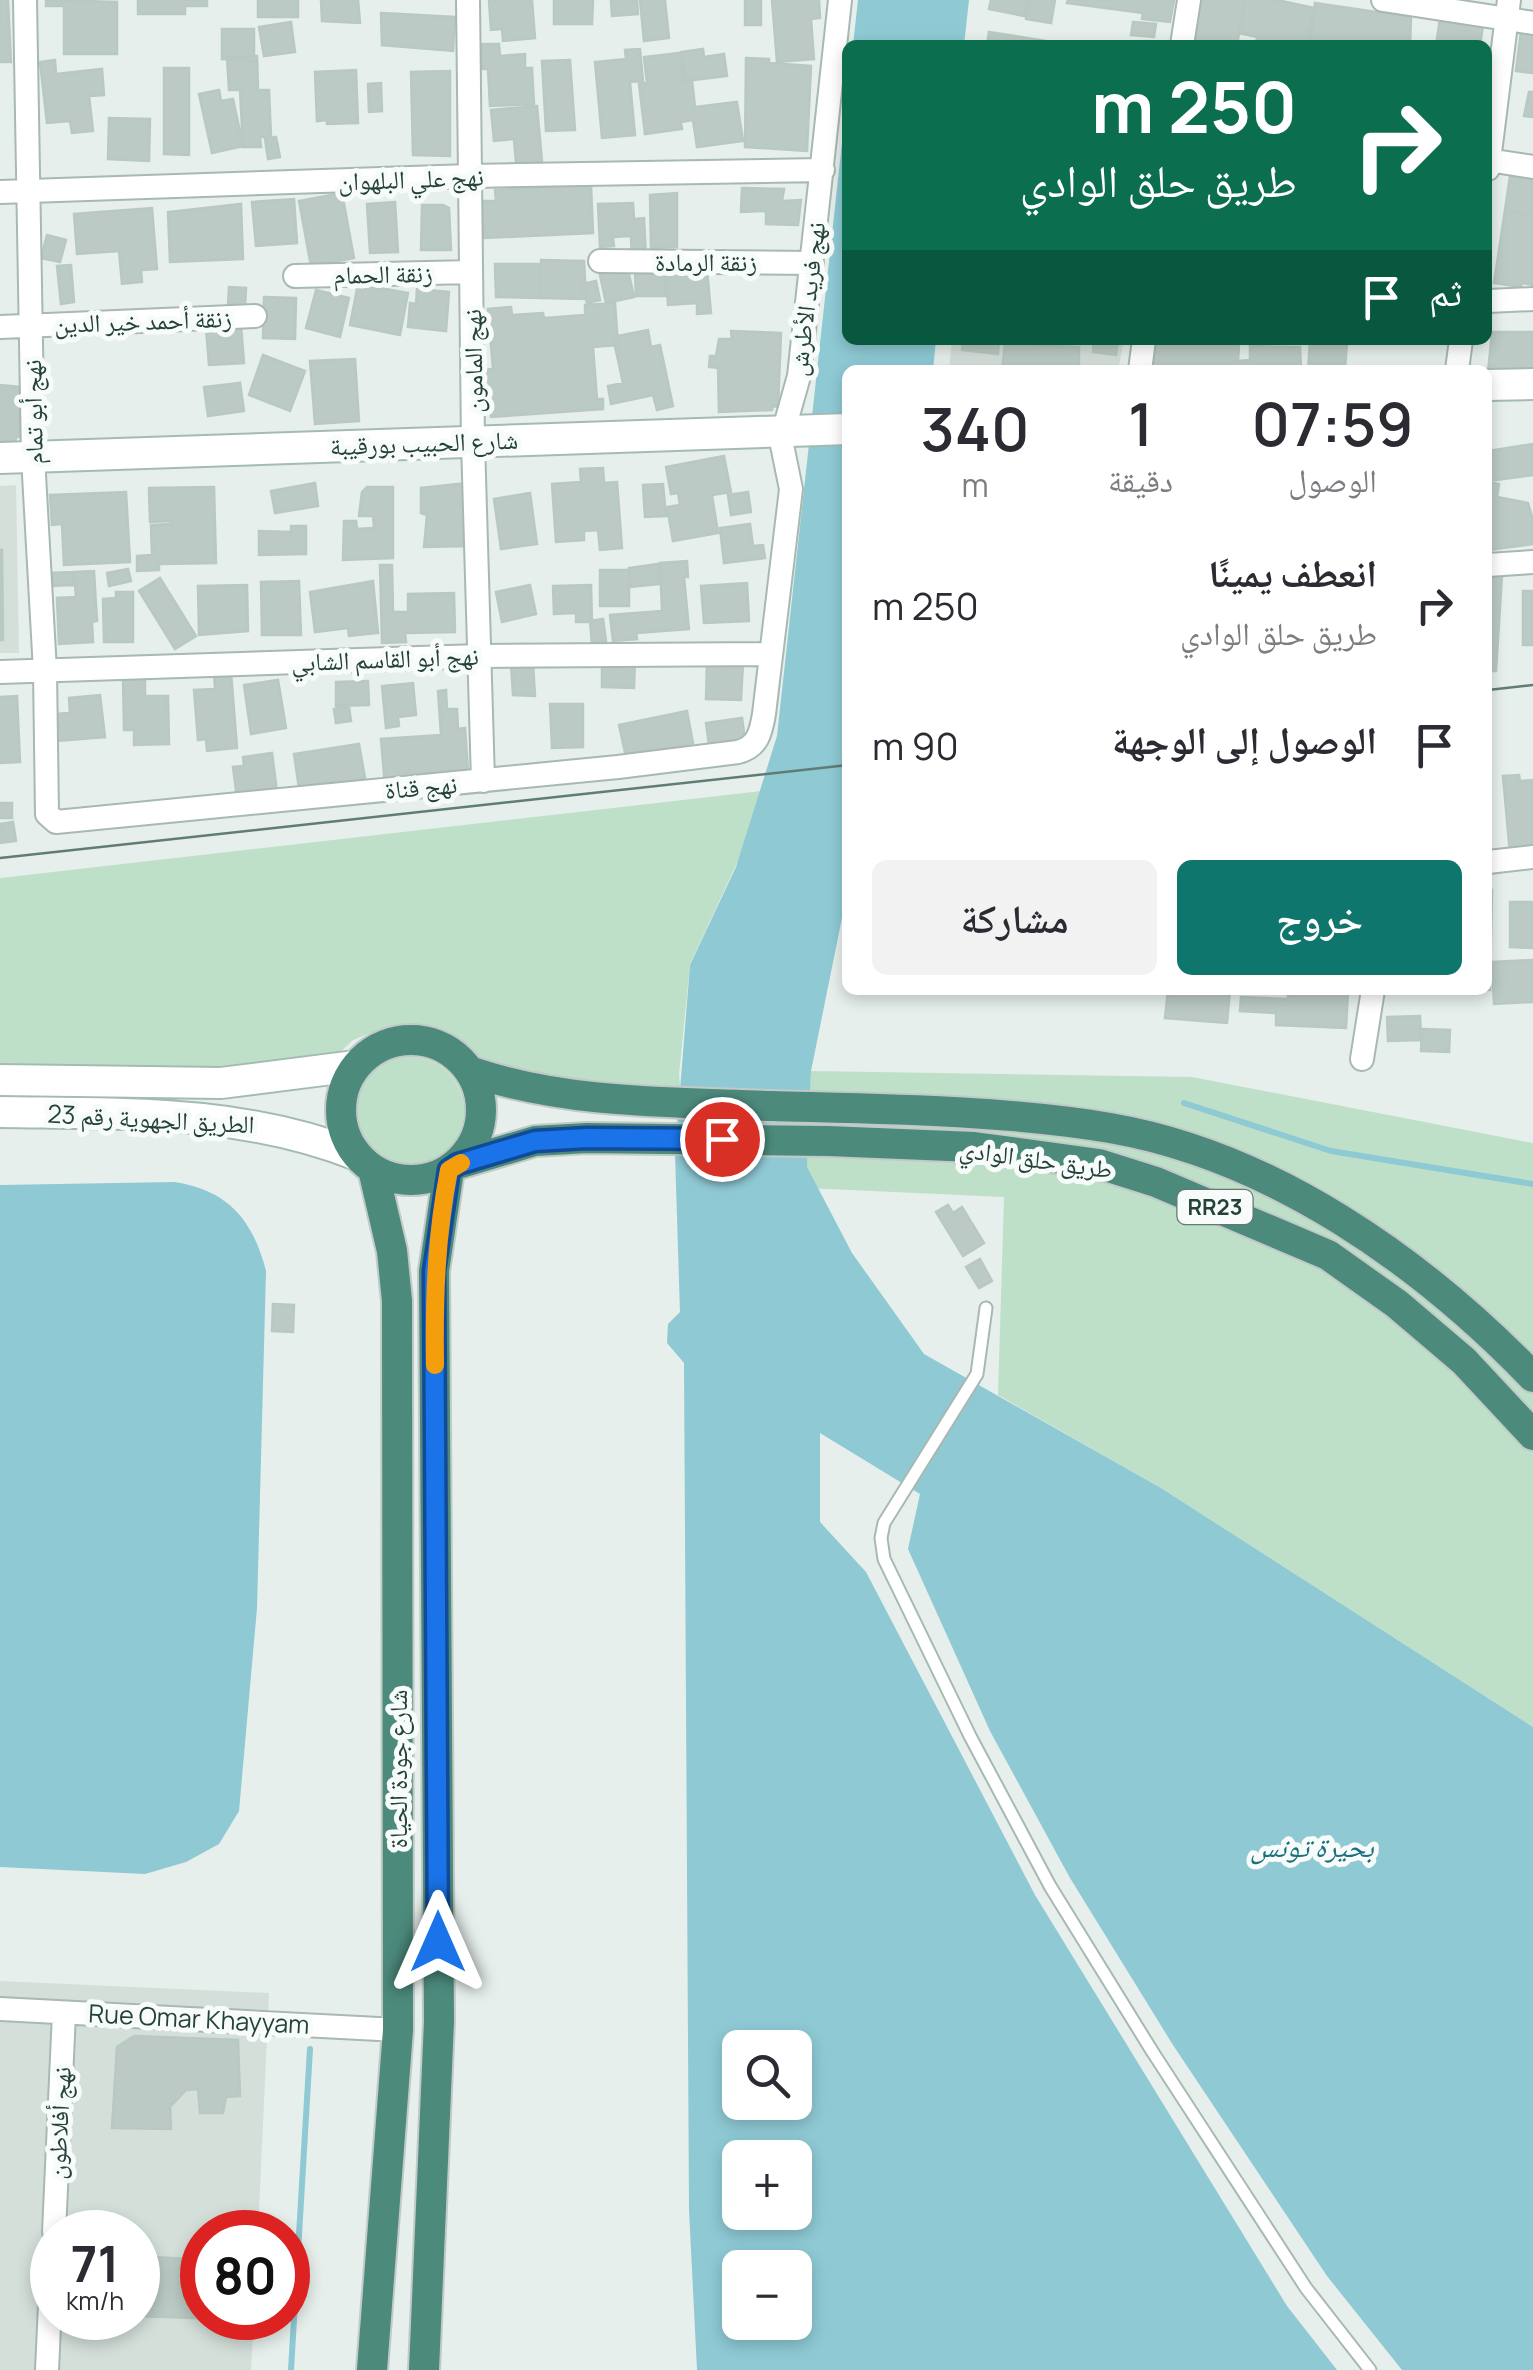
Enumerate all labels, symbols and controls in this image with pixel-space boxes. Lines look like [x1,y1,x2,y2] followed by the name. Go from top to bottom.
[1091,58,1297,154] text: 250 m
[1332,80,1462,210] icon: right
[1020,149,1297,211] text: طريق حلق الوادي
[338,158,484,202] street label: نهج علي البلهوان
[780,220,833,378] street label: نهج فريد الأطرش
[655,244,757,279] street label: زنقة الرمادة
[333,255,433,292] street label: زنقة الحمام
[1429,265,1462,317] text: ثم
[1354,270,1409,325] icon: arrive
[54,300,232,341] street label: زنقة أحمد خير الدين
[454,309,491,413] street label: نهج المامون
[14,359,51,465] street label: نهج أبو تمام
[1128,382,1153,464] text: 1
[1252,382,1414,464] text: 07:59
[921,387,1030,469] text: 340
[329,422,519,463] street label: شارع الحبيب بورقيبة
[1108,458,1173,502] text: دقيقة
[1288,458,1377,502] text: الوصول
[961,463,989,507] text: m
[1208,546,1377,598] text: انعطف يمينًا
[1407,578,1462,633] icon: right
[872,579,979,631] text: 250 m
[1180,611,1377,655] text: طريق حلق الوادي
[291,638,479,683] street label: نهج أبو القاسم الشابي
[1112,713,1377,765] text: الوصول إلى الوجهة
[1407,718,1462,773] icon: arrive
[872,719,959,771] text: 90 m
[383,766,459,807] street label: نهج قناة
[872,860,1157,975] button: مشاركة
[1177,860,1462,975] button: خروج
[47,1096,255,1141] street label: الطريق الجهوية رقم 23
[680,1097,765,1182] pin
[695,1112,750,1167] icon: arrive
[957,1130,1115,1190] street label: طريق حلق الوادي
[1178,1190,1252,1224] road number: RR23
[380,1689,415,1849] street label: شارع جودة الحياة
[1250,1827,1374,1865] water label: بحيرة تونس
[386,1890,490,1994] position arrow
[88,1995,310,2042] street label: Rue Omar Khayyam
[722,2030,812,2340] map controls
[722,2030,812,2120] button: search
[38,2066,79,2180] street label: نهج أفلاطون
[722,2140,812,2230] button: +
[180,2210,310,2340] speed limit sign: 80
[71,2229,119,2297] text: 71
[722,2250,812,2340] button: −
[66,2283,124,2318] text: km/h

